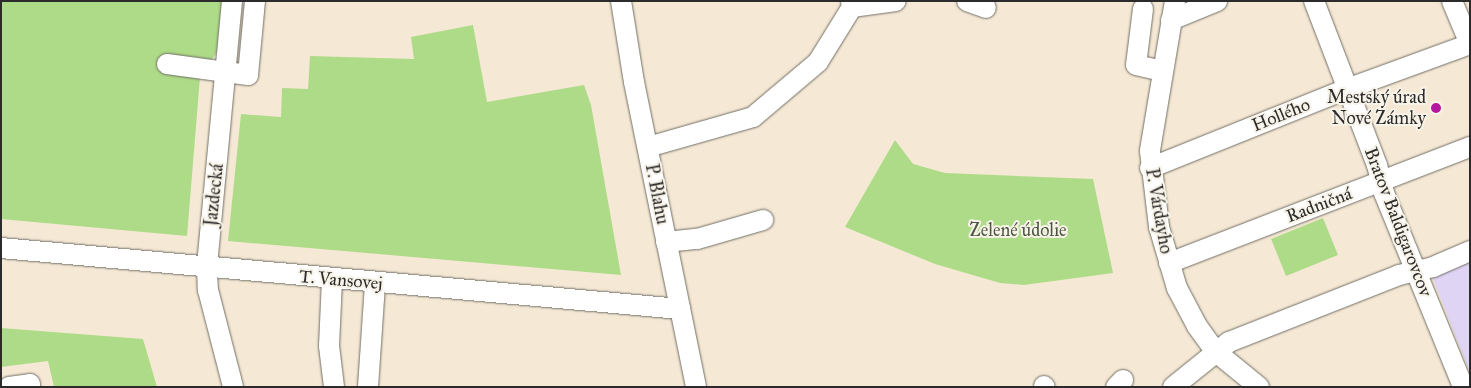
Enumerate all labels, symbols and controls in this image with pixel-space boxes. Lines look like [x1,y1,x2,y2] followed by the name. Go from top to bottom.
[1327,87,1426,130] place label: Mestský úrad Nové Zámky
[1249,94,1313,136] street label: Hollého
[1430,102,1442,114] marker: Mestský úrad Nové Zámky
[1360,144,1436,300] street label: Bratov Baldigarovcov
[641,162,673,226] street label: P. Blahu
[200,163,228,227] street label: Jazdecká
[1141,167,1177,255] street label: P. Várdayho
[1283,183,1355,227] street label: Radničná
[969,219,1067,241] park label: Zelené údolie
[298,266,384,294] street label: T. Vansovej

